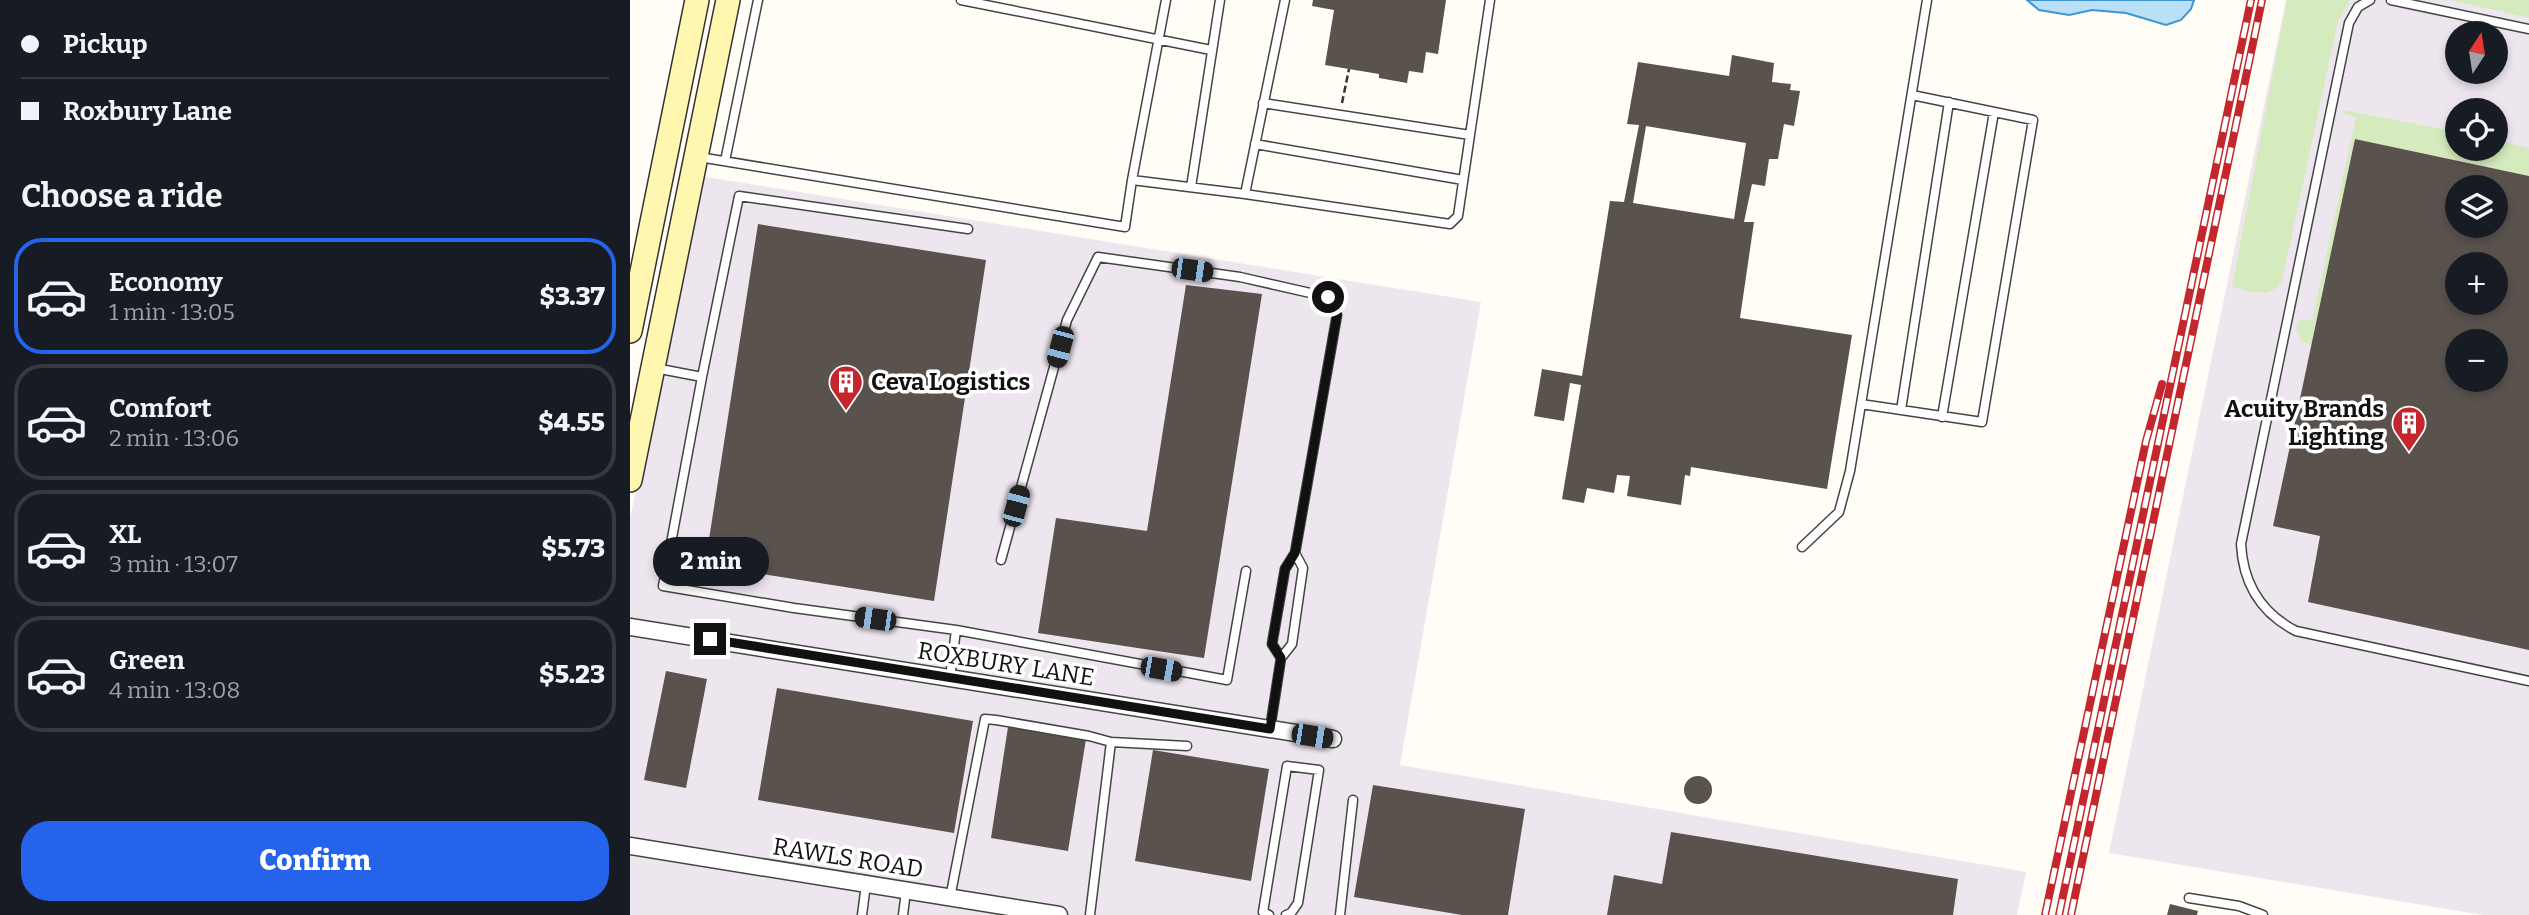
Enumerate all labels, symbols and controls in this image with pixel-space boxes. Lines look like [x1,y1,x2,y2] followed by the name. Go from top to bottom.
[2445,21,2508,84] north arrow
[2445,21,2508,392] map controls
[63,29,148,60] text: Pickup
[63,96,232,127] text: Roxbury Lane
[2445,98,2508,161] button: locate
[2445,175,2508,238] button: layers
[21,177,222,215] text: Choose a ride
[2445,252,2508,315] button: +
[1170,257,1215,283] car
[25,265,88,328] icon: car
[109,267,223,298] text: Economy
[540,281,605,312] text: $3.37
[1312,281,1344,313] route start
[109,298,235,326] text: 1 min · 13:05
[1045,324,1076,370] car
[2445,329,2508,392] button: −
[827,363,865,412] building icon: Ceva Logistics
[871,368,1031,396] place label: Ceva Logistics
[25,391,88,454] icon: car
[109,393,212,424] text: Comfort
[2224,395,2384,451] place label: Acuity Brands Lighting
[2390,404,2428,453] building icon: Acuity Brands Lighting
[538,407,605,438] text: $4.55
[109,424,239,452] text: 2 min · 13:06
[1001,483,1032,529] car
[25,517,88,580] icon: car
[109,519,141,550] text: XL
[541,533,605,564] text: $5.73
[652,538,768,586] callout: 2 min
[680,547,742,575] text: 2 min
[109,550,238,578] text: 3 min · 13:07
[853,606,898,632] car
[694,623,726,655] route end
[916,636,1096,692] street label: ROXBURY LANE
[25,643,88,706] icon: car
[109,645,185,676] text: Green
[1139,655,1184,683] car
[539,659,605,690] text: $5.23
[109,676,240,704] text: 4 min · 13:08
[1290,722,1335,750] car
[21,821,609,901] button: Confirm
[771,832,925,884] street label: RAWLS ROAD

